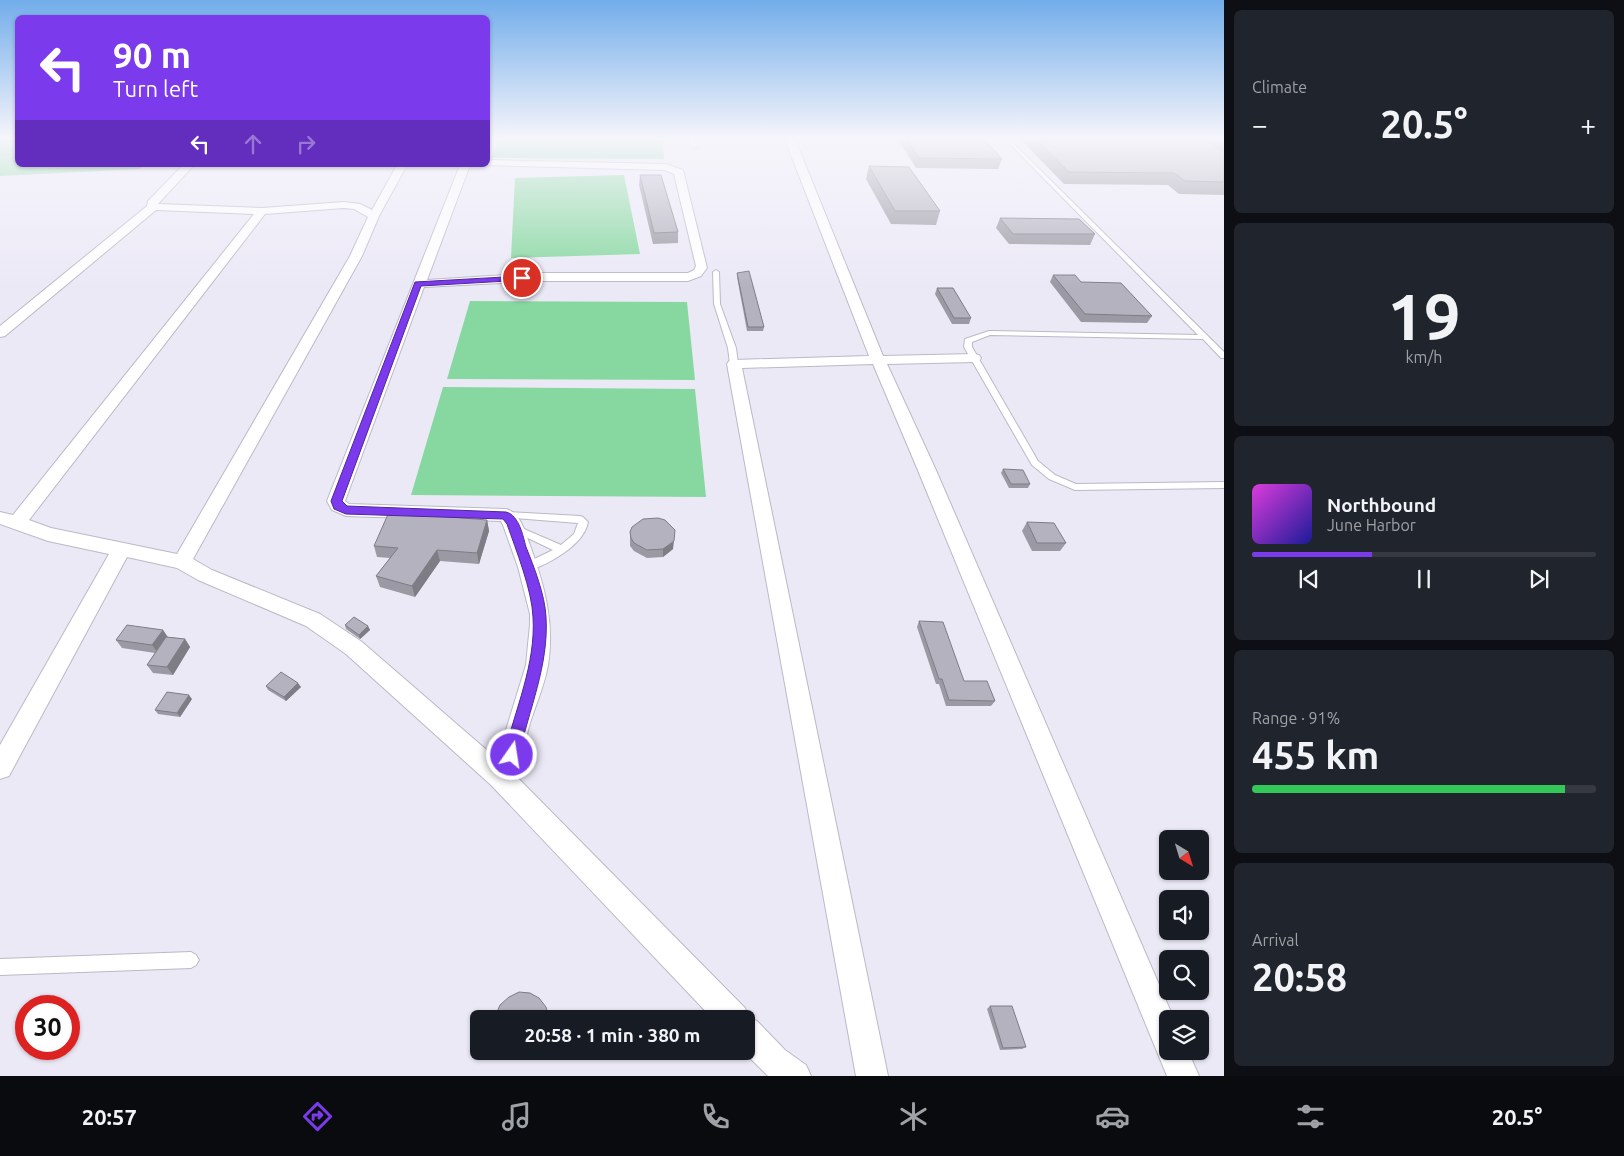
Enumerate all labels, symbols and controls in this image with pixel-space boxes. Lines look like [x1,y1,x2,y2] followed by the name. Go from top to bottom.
[30,35,95,100] icon: left
[113,35,191,75] text: 90 m
[113,76,198,101] text: Turn left
[1252,78,1307,96] text: Climate
[1380,103,1468,145] text: 20.5°
[1252,109,1268,140] text: −
[1580,109,1596,140] text: +
[186,130,214,158] icon: left
[239,130,267,158] icon: ahead
[292,130,320,158] icon: right
[501,257,543,299] pin
[508,264,536,292] icon: arrive
[1387,279,1461,352] text: 19
[1406,348,1442,366] text: km/h
[1327,494,1436,516] text: Northbound
[1327,516,1416,534] text: June Harbor
[1295,565,1323,593] icon: previous
[1410,565,1438,593] icon: pause
[1525,565,1553,593] icon: next
[1252,709,1340,727] text: Range · 91%
[485,728,537,780] position arrow
[1252,734,1379,776] text: 455 km
[1159,830,1209,880] north arrow
[1159,830,1209,1060] map controls
[1159,890,1209,940] button: sound
[1252,931,1299,949] text: Arrival
[1159,950,1209,1000] button: search
[1252,956,1347,998] text: 20:58
[15,995,80,1060] speed limit sign: 30
[1159,1010,1209,1060] button: layers
[525,1024,700,1046] text: 20:58 · 1 min · 380 m
[300,1099,335,1134] icon: directions
[499,1099,534,1134] icon: music
[698,1099,733,1134] icon: phone
[896,1099,931,1134] icon: climate
[1095,1099,1130,1134] icon: car
[1293,1099,1328,1134] icon: filters
[82,1104,137,1129] text: 20:57
[1492,1104,1542,1129] text: 20.5°

